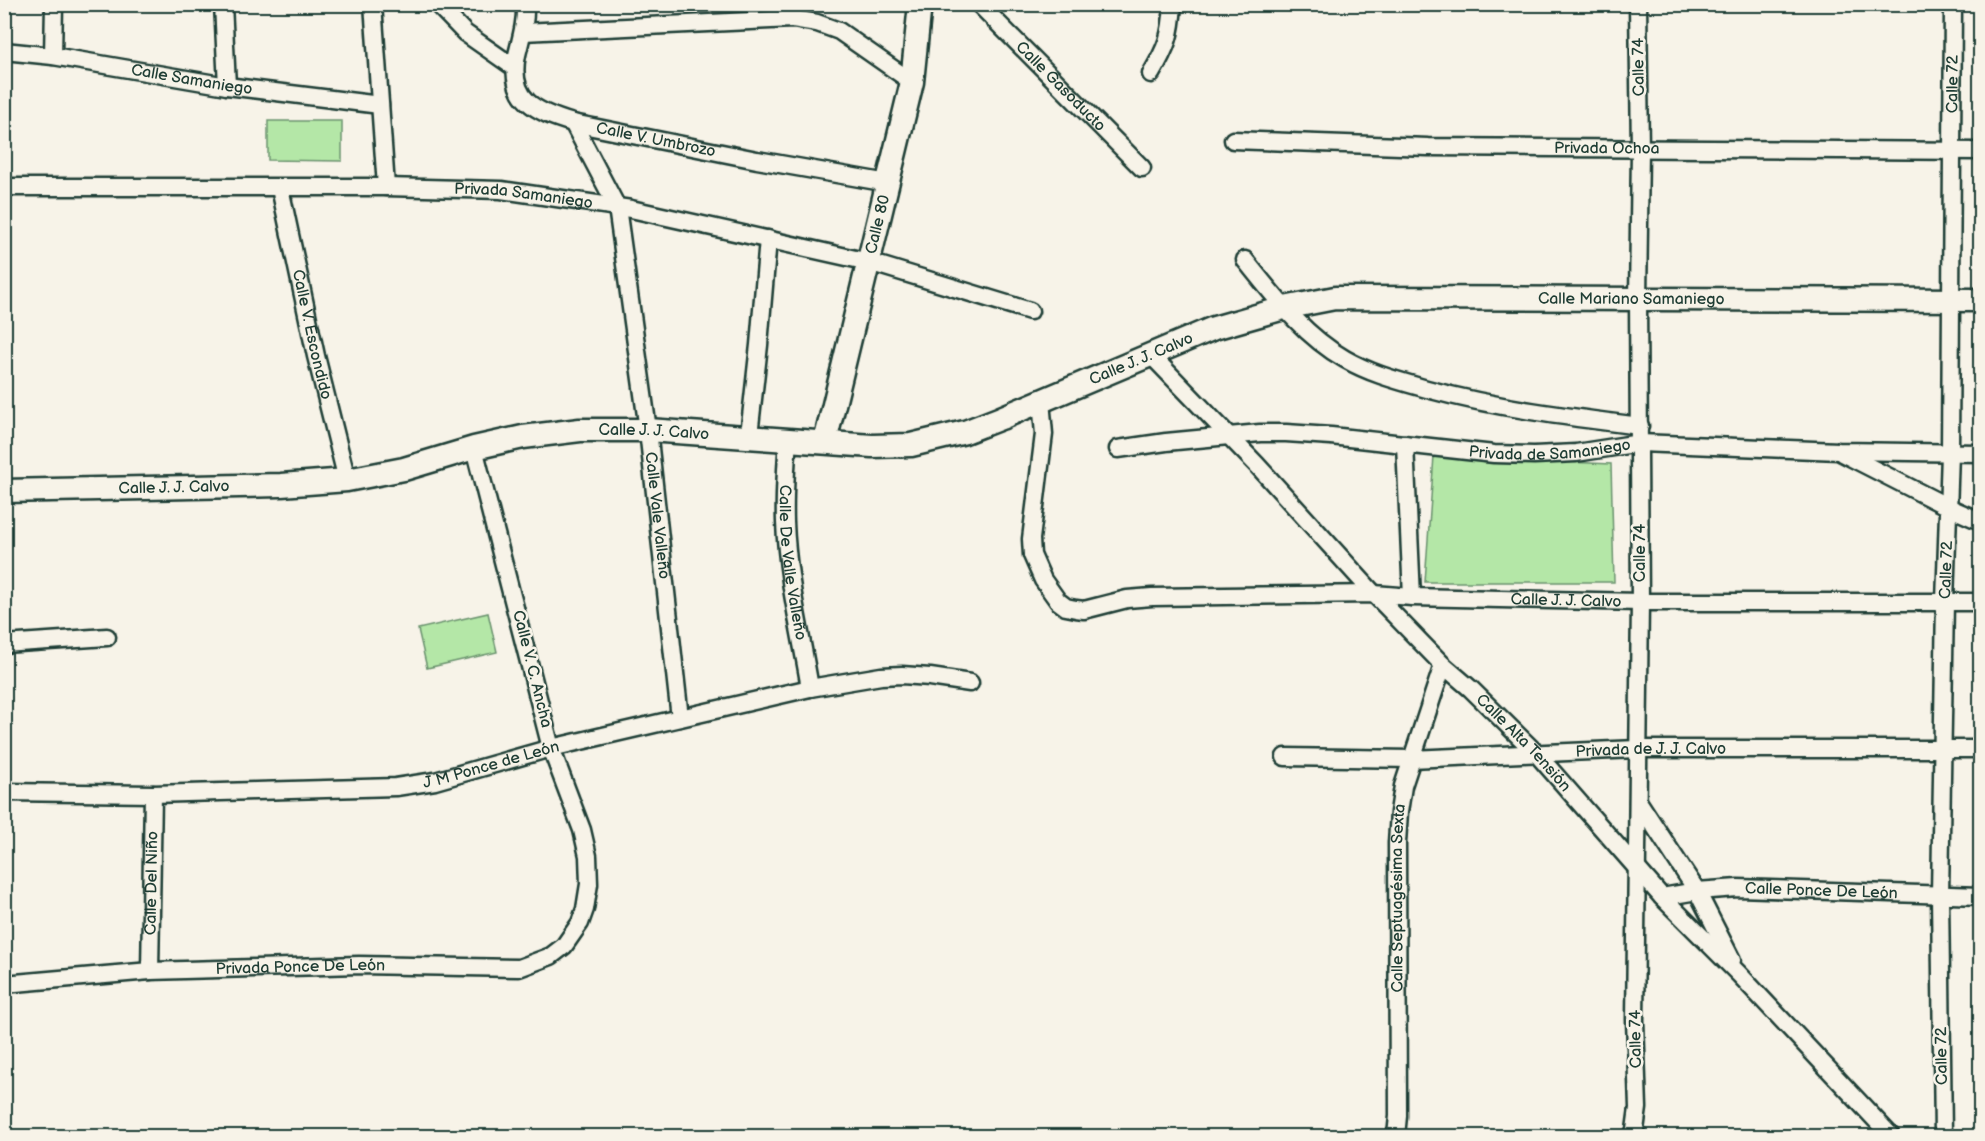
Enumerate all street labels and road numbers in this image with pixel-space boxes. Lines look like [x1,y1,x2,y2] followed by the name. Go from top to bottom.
[1012,37,1110,135] street label: Calle Gasoducto
[1629,37,1649,96] street label: Calle 74
[1943,54,1962,113] street label: Calle 72
[130,60,253,99] street label: Calle Samaniego
[594,118,717,161] street label: Calle V. Umbrozo
[1554,138,1660,158] street label: Privada Ochoa
[454,179,594,213] street label: Privada Samaniego
[861,193,894,256] street label: Calle 80
[288,268,336,402] street label: Calle V. Escondido
[1538,289,1725,309] street label: Calle Mariano Samaniego
[1086,328,1196,389] street label: Calle J. J. Calvo
[598,420,710,444] street label: Calle J. J. Calvo
[1468,435,1632,465] street label: Privada de Samaniego
[641,451,674,580] street label: Calle Vale Valleño
[118,477,230,498] street label: Calle J. J. Calvo
[775,484,811,642] street label: Calle De Valle Valleño
[1631,524,1650,582] street label: Calle 74
[1936,540,1957,599] street label: Calle 72
[1510,590,1622,611] street label: Calle J. J. Calvo
[508,608,556,730] street label: Calle V. C. Ancha
[1472,690,1575,795] street label: Calle Alta Tensión
[422,737,561,792] street label: J M Ponce de León
[1575,740,1726,761] street label: Privada de J. J. Calvo
[1387,802,1410,993] street label: Calle Septuagésima Sexta
[141,831,162,935] street label: Calle Del Niño
[1745,879,1898,903] street label: Calle Ponce De León
[215,955,385,979] street label: Privada Ponce De León
[1626,1009,1646,1068] street label: Calle 74
[1932,1026,1952,1085] street label: Calle 72

